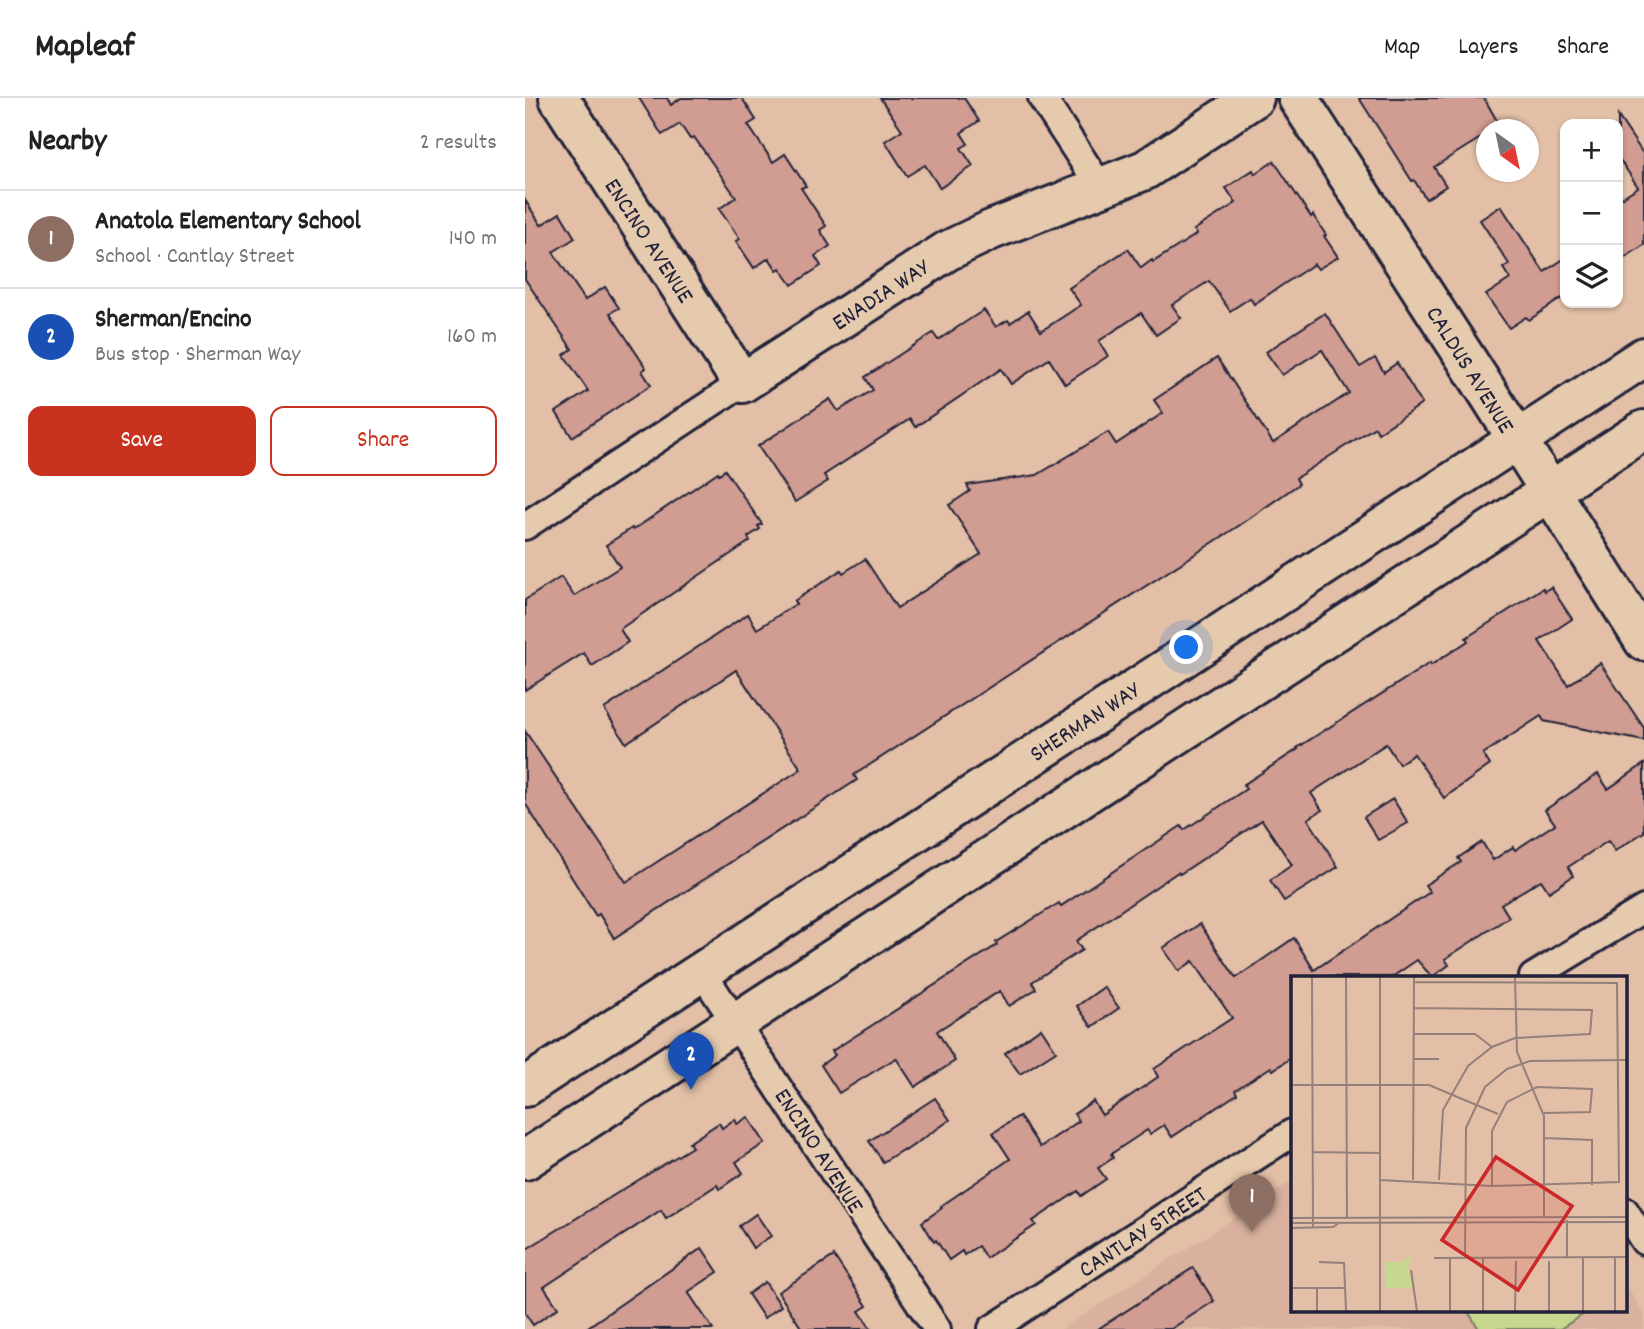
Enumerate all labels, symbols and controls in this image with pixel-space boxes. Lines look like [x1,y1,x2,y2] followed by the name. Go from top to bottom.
[35,25,135,72] text: Mapleaf
[1384,31,1420,65] text: Map
[1458,31,1519,65] text: Layers
[1557,31,1609,65] text: Share
[1476,119,1539,182] north arrow
[1560,119,1623,308] map controls
[1560,119,1623,182] button: +
[28,122,106,165] text: Nearby
[420,127,497,160] text: 2 results
[594,172,701,311] street label: ENCINO AVENUE
[1560,182,1623,245] button: −
[95,204,361,241] text: Anatola Elementary School
[48,223,54,256] text: 1
[449,223,497,256] text: 140 m
[95,241,295,274] text: School · Cantlay Street
[1560,245,1623,308] button: layers
[826,252,938,341] street label: ENADIA WAY
[1416,300,1521,441] street label: CALDUS AVENUE
[95,302,252,339] text: Sherman/Encino
[46,321,56,354] text: 2
[447,321,497,354] text: 160 m
[95,339,301,372] text: Bus stop · Sherman Way
[28,406,256,476] button: Save
[270,406,497,476] button: Share
[1169,630,1203,664] your location
[1024,674,1149,772] street label: SHERMAN WAY
[1291,976,1627,1312] inset map
[668,1032,714,1090] pin: 2
[764,1082,871,1221] street label: ENCINO AVENUE
[1229,1174,1275,1232] pin: 1
[1073,1179,1215,1288] street label: CANTLAY STREET

